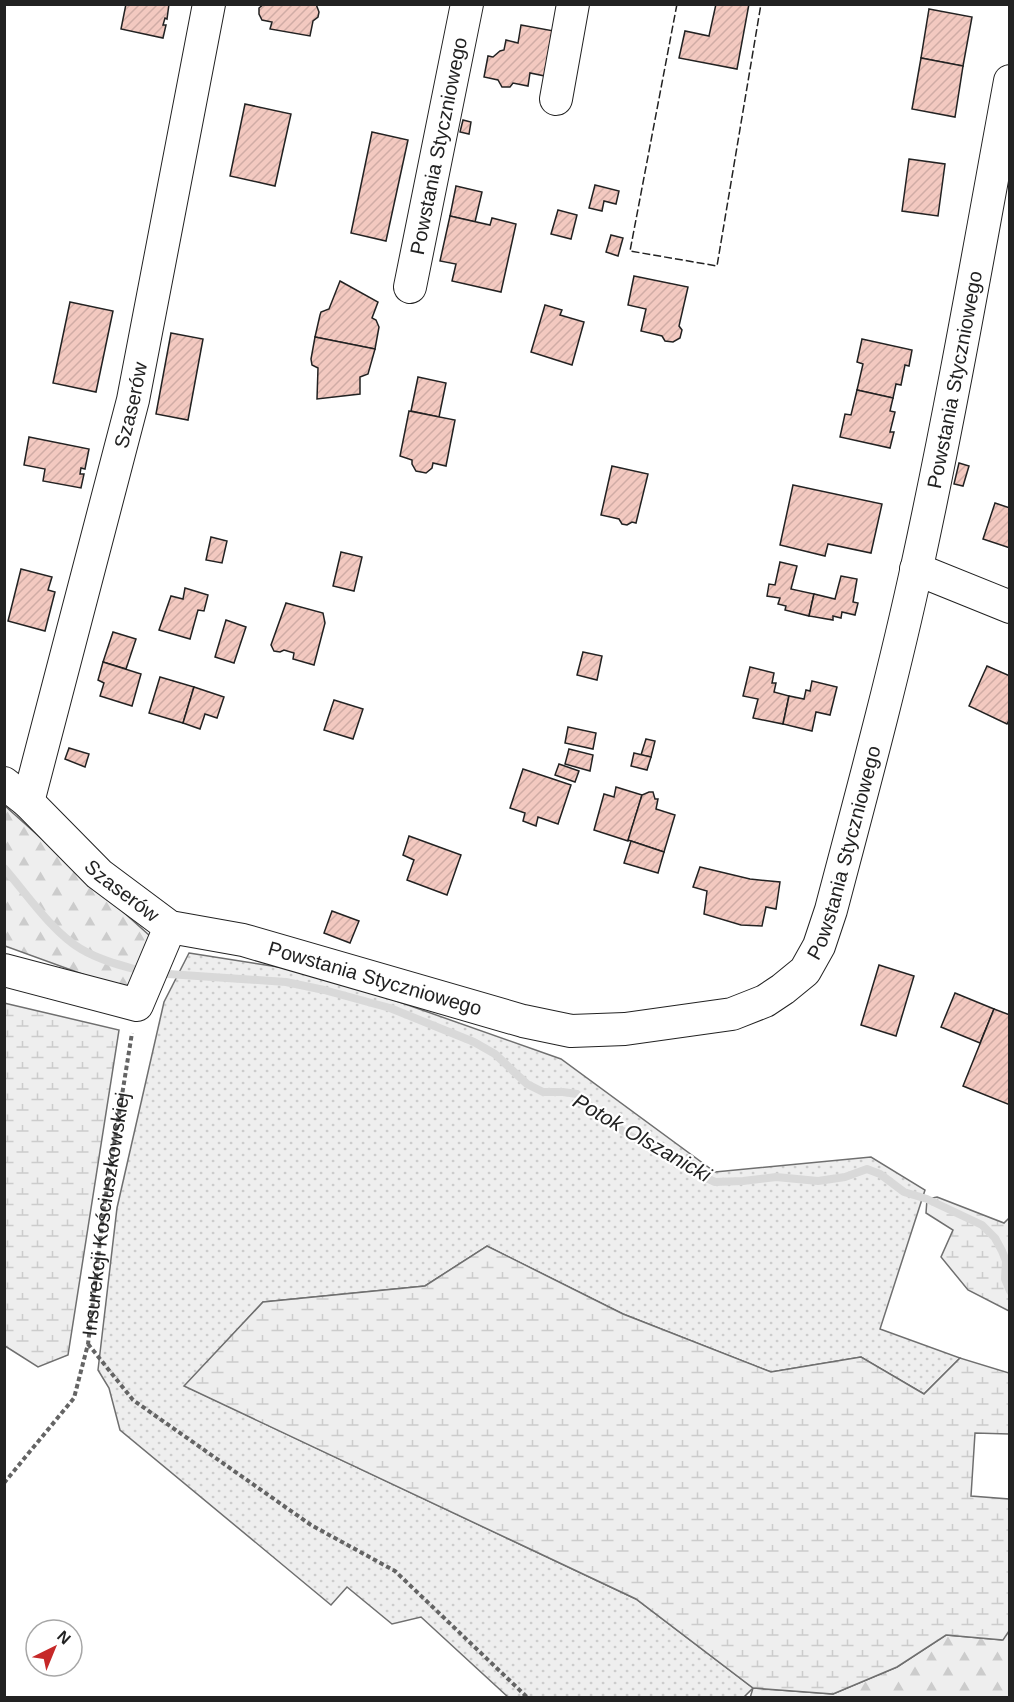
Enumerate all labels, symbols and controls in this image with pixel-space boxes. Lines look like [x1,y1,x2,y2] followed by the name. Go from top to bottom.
[406,35,471,256] street label: Powstania Styczniowego
[923,269,986,490] street label: Powstania Styczniowego
[110,360,151,451] street label: Szaserów
[803,743,885,964] street label: Powstania Styczniowego
[80,855,164,926] street label: Szaserów
[266,937,484,1020] street label: Powstania Styczniowego
[569,1089,716,1187] water label: Potok Olszanicki
[78,1091,133,1337] street label: Insurekcji Kościuszkowskiej
[24,1618,84,1678] north arrow
[54,1627,74,1648] text: N

